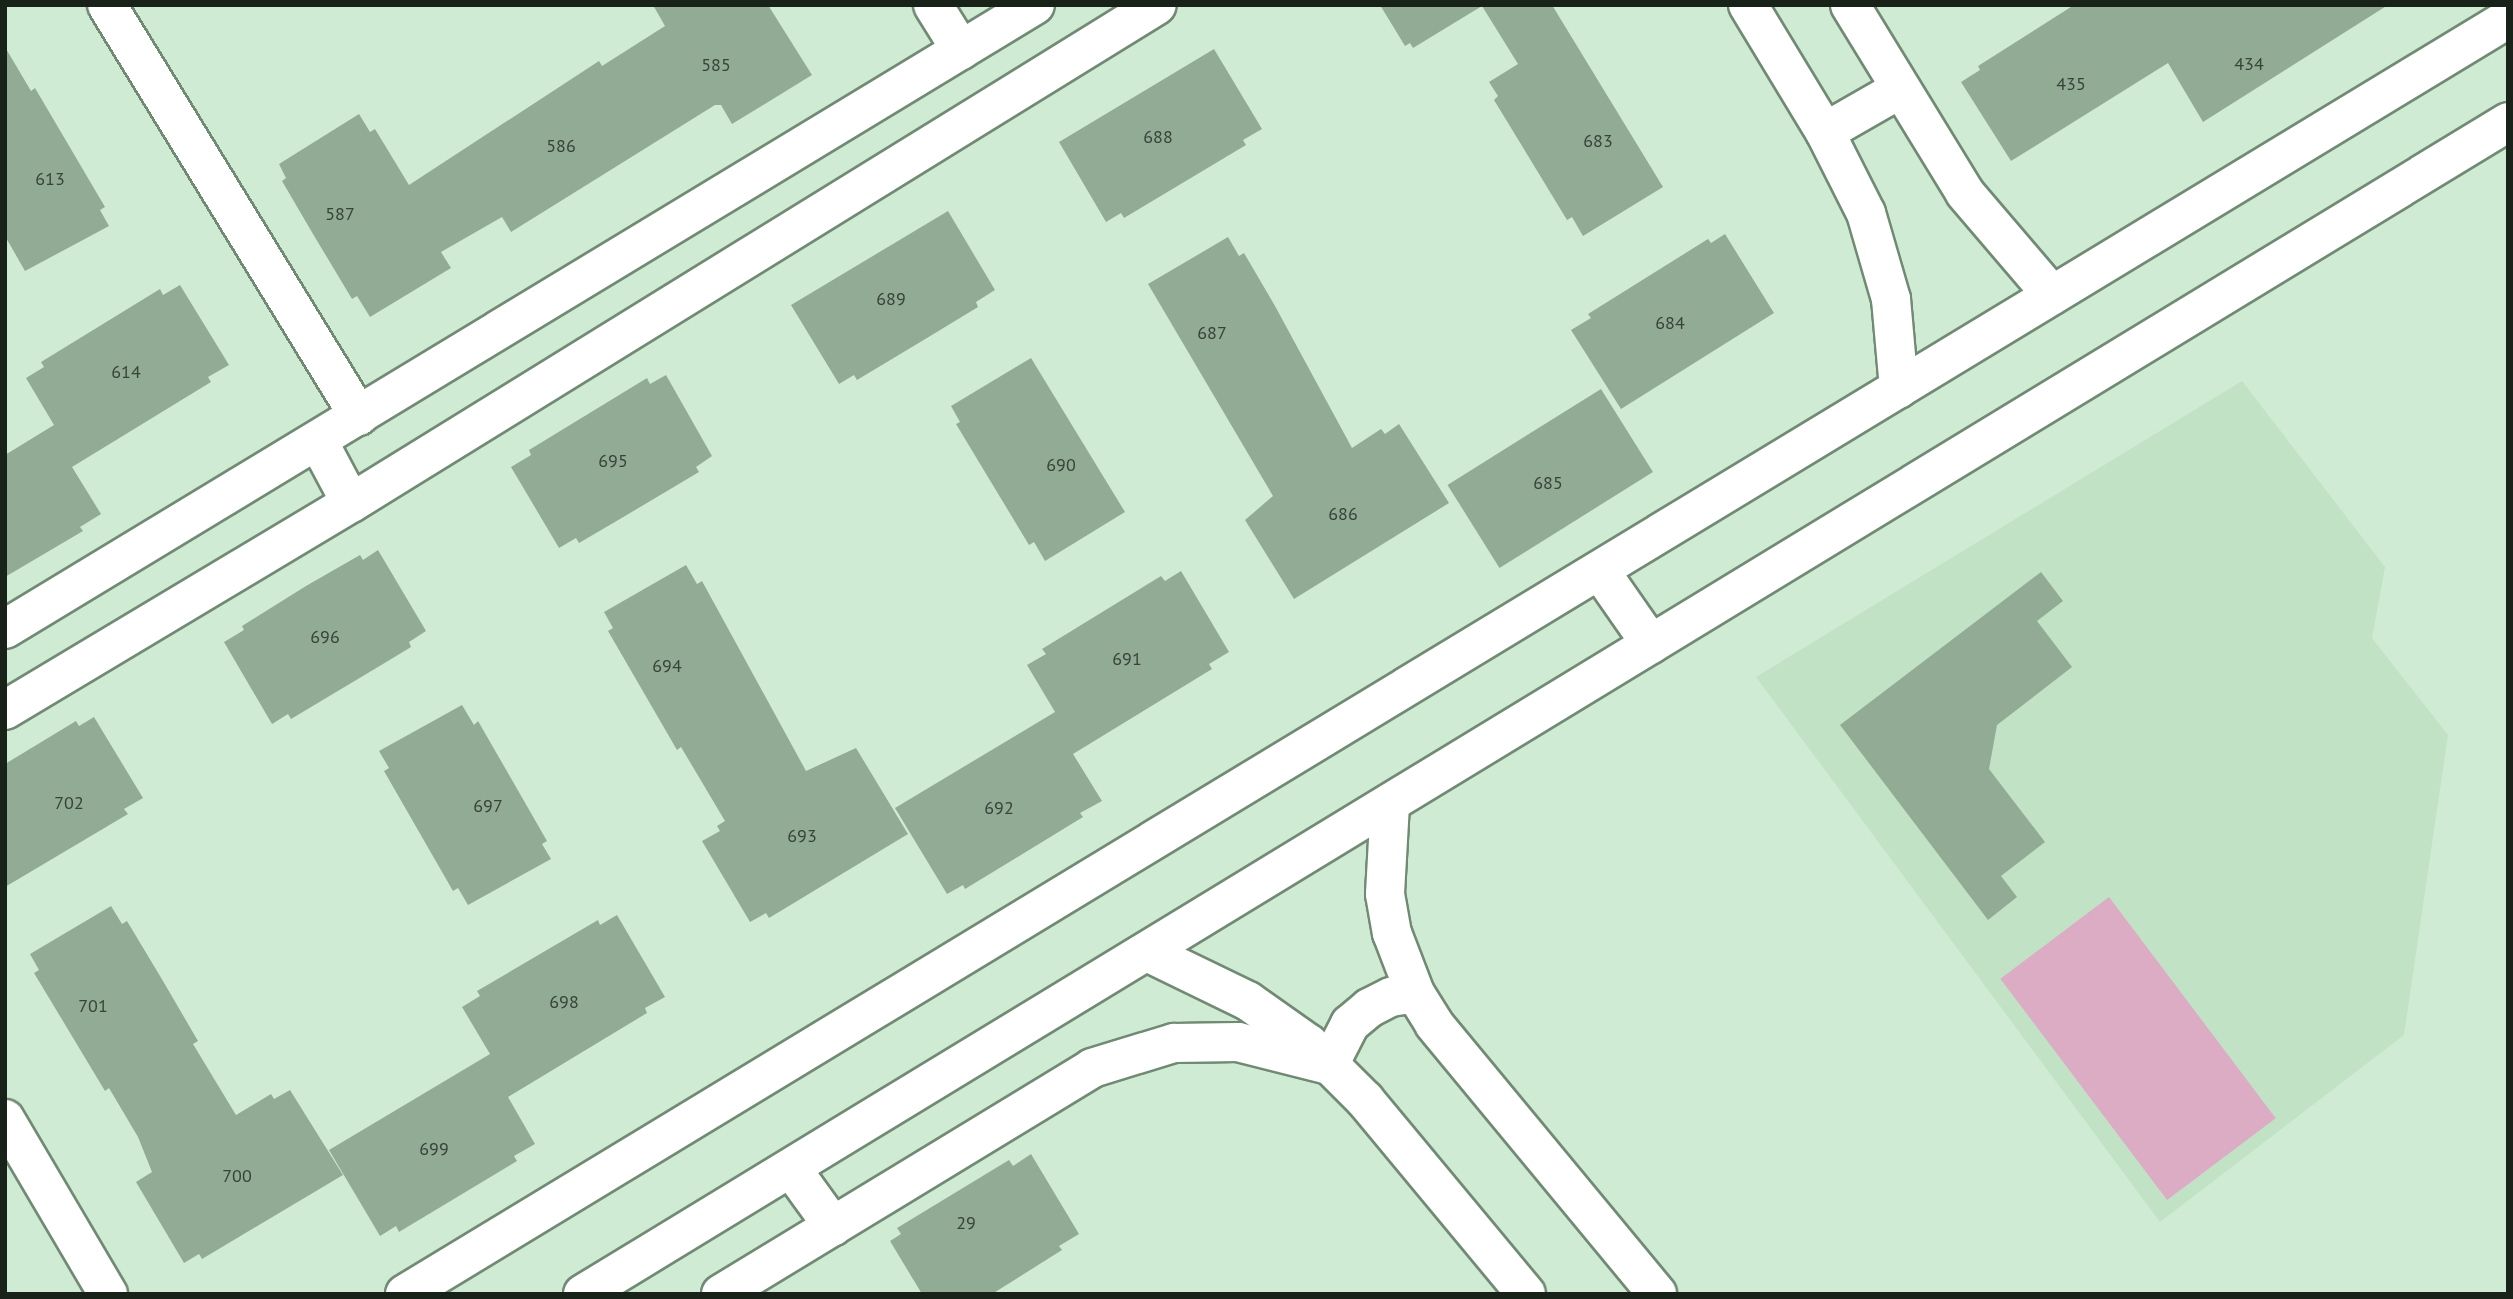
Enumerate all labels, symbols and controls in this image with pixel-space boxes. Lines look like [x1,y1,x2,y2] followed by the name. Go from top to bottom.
[2234,53,2264,75] house number: 434
[701,54,731,76] house number: 585
[2056,73,2086,95] house number: 435
[1143,126,1173,148] house number: 688
[1583,130,1613,152] house number: 683
[546,135,576,157] house number: 586
[35,168,65,190] house number: 613
[325,203,355,225] house number: 587
[876,288,906,310] house number: 689
[1655,312,1685,334] house number: 684
[1197,322,1227,344] house number: 687
[111,361,141,383] house number: 614
[598,450,628,472] house number: 695
[1046,454,1076,476] house number: 690
[1533,472,1563,494] house number: 685
[1328,503,1358,525] house number: 686
[310,626,340,648] house number: 696
[1112,648,1142,670] house number: 691
[652,655,682,677] house number: 694
[54,792,84,814] house number: 702
[473,795,503,817] house number: 697
[984,797,1014,819] house number: 692
[787,825,817,847] house number: 693
[549,991,579,1013] house number: 698
[78,995,108,1017] house number: 701
[419,1138,449,1160] house number: 699
[222,1165,252,1187] house number: 700
[956,1212,976,1234] house number: 29

